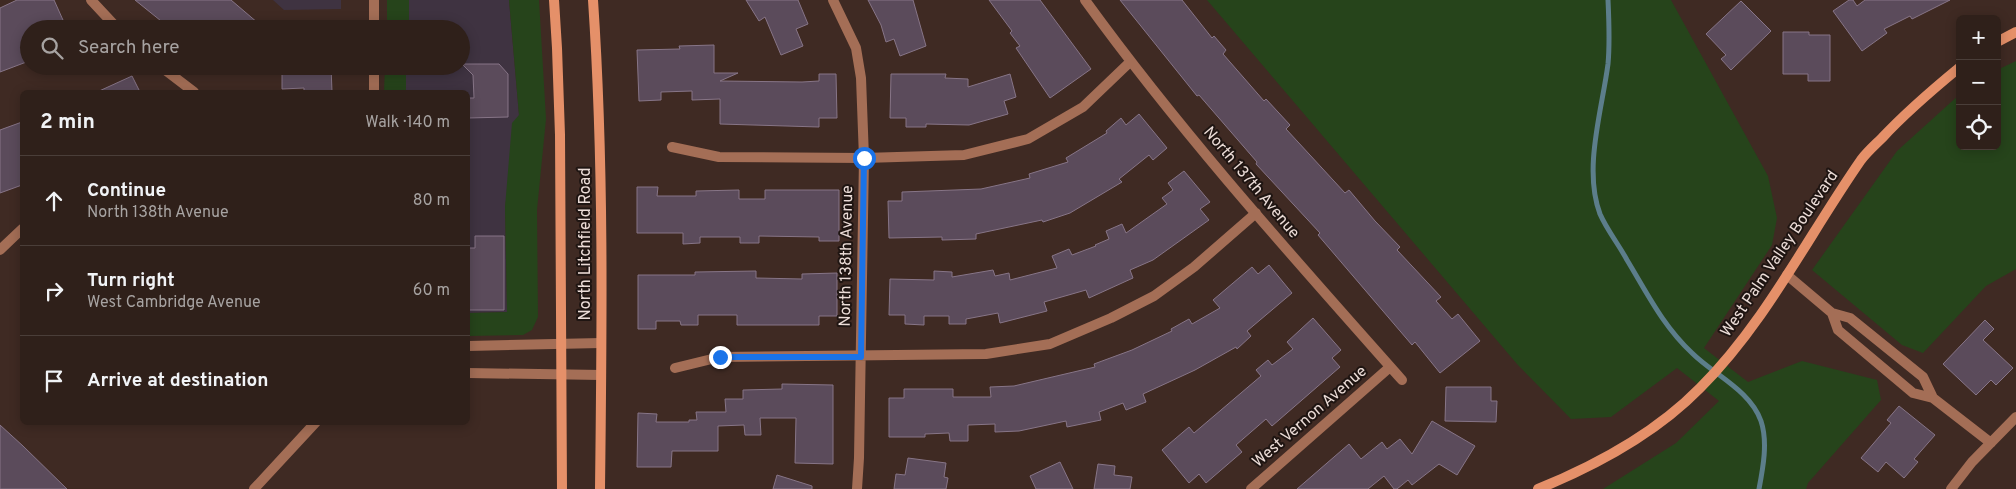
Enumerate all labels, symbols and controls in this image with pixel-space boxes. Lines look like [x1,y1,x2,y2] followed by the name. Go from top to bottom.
[1956,15,2001,150] map controls
[1956,15,2001,60] button: +
[20,20,470,75] search box
[38,34,66,62] icon: search
[78,36,180,60] text: Search here
[1956,60,2001,105] button: −
[1956,105,2001,150] button: locate
[40,109,95,136] text: 2 min
[365,113,450,133] text: Walk · 140 m
[1198,123,1304,243] street label: North 137th Avenue
[853,147,876,170] route start
[576,167,596,321] street label: North Litchfield Road
[1717,167,1843,341] street label: West Palm Valley Boulevard
[87,179,166,203] text: Continue
[836,185,858,327] street label: North 138th Avenue
[40,187,68,215] icon: ahead
[413,191,450,211] text: 80 m
[87,203,229,223] text: North 138th Avenue
[87,269,175,293] text: Turn right
[40,277,68,305] icon: right
[413,281,450,301] text: 60 m
[87,293,261,313] text: West Cambridge Avenue
[709,346,732,369] route end
[1248,362,1372,472] street label: West Vernon Avenue
[40,367,68,395] icon: arrive
[87,369,268,393] text: Arrive at destination

